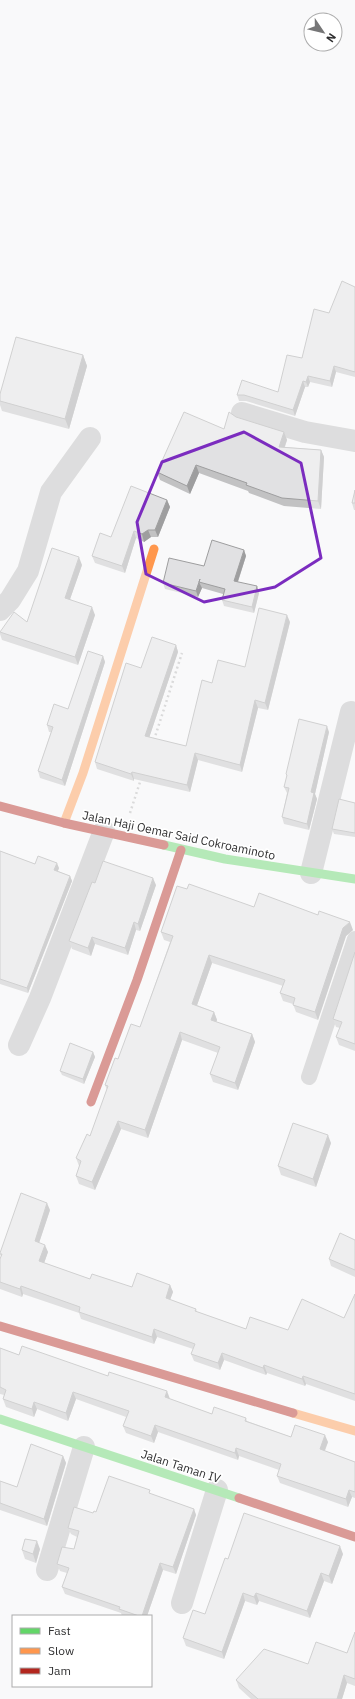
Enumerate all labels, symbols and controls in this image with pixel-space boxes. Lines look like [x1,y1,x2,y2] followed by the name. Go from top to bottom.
[303,12,343,52] north arrow
[323,30,339,45] text: N
[81,807,277,863] street label: Jalan Haji Oemar Said Cokroaminoto
[139,1446,223,1486] street label: Jalan Taman IV
[12,1615,152,1687] legend
[48,1623,71,1638] text: Fast
[48,1643,74,1658] text: Slow
[48,1663,71,1678] text: Jam

